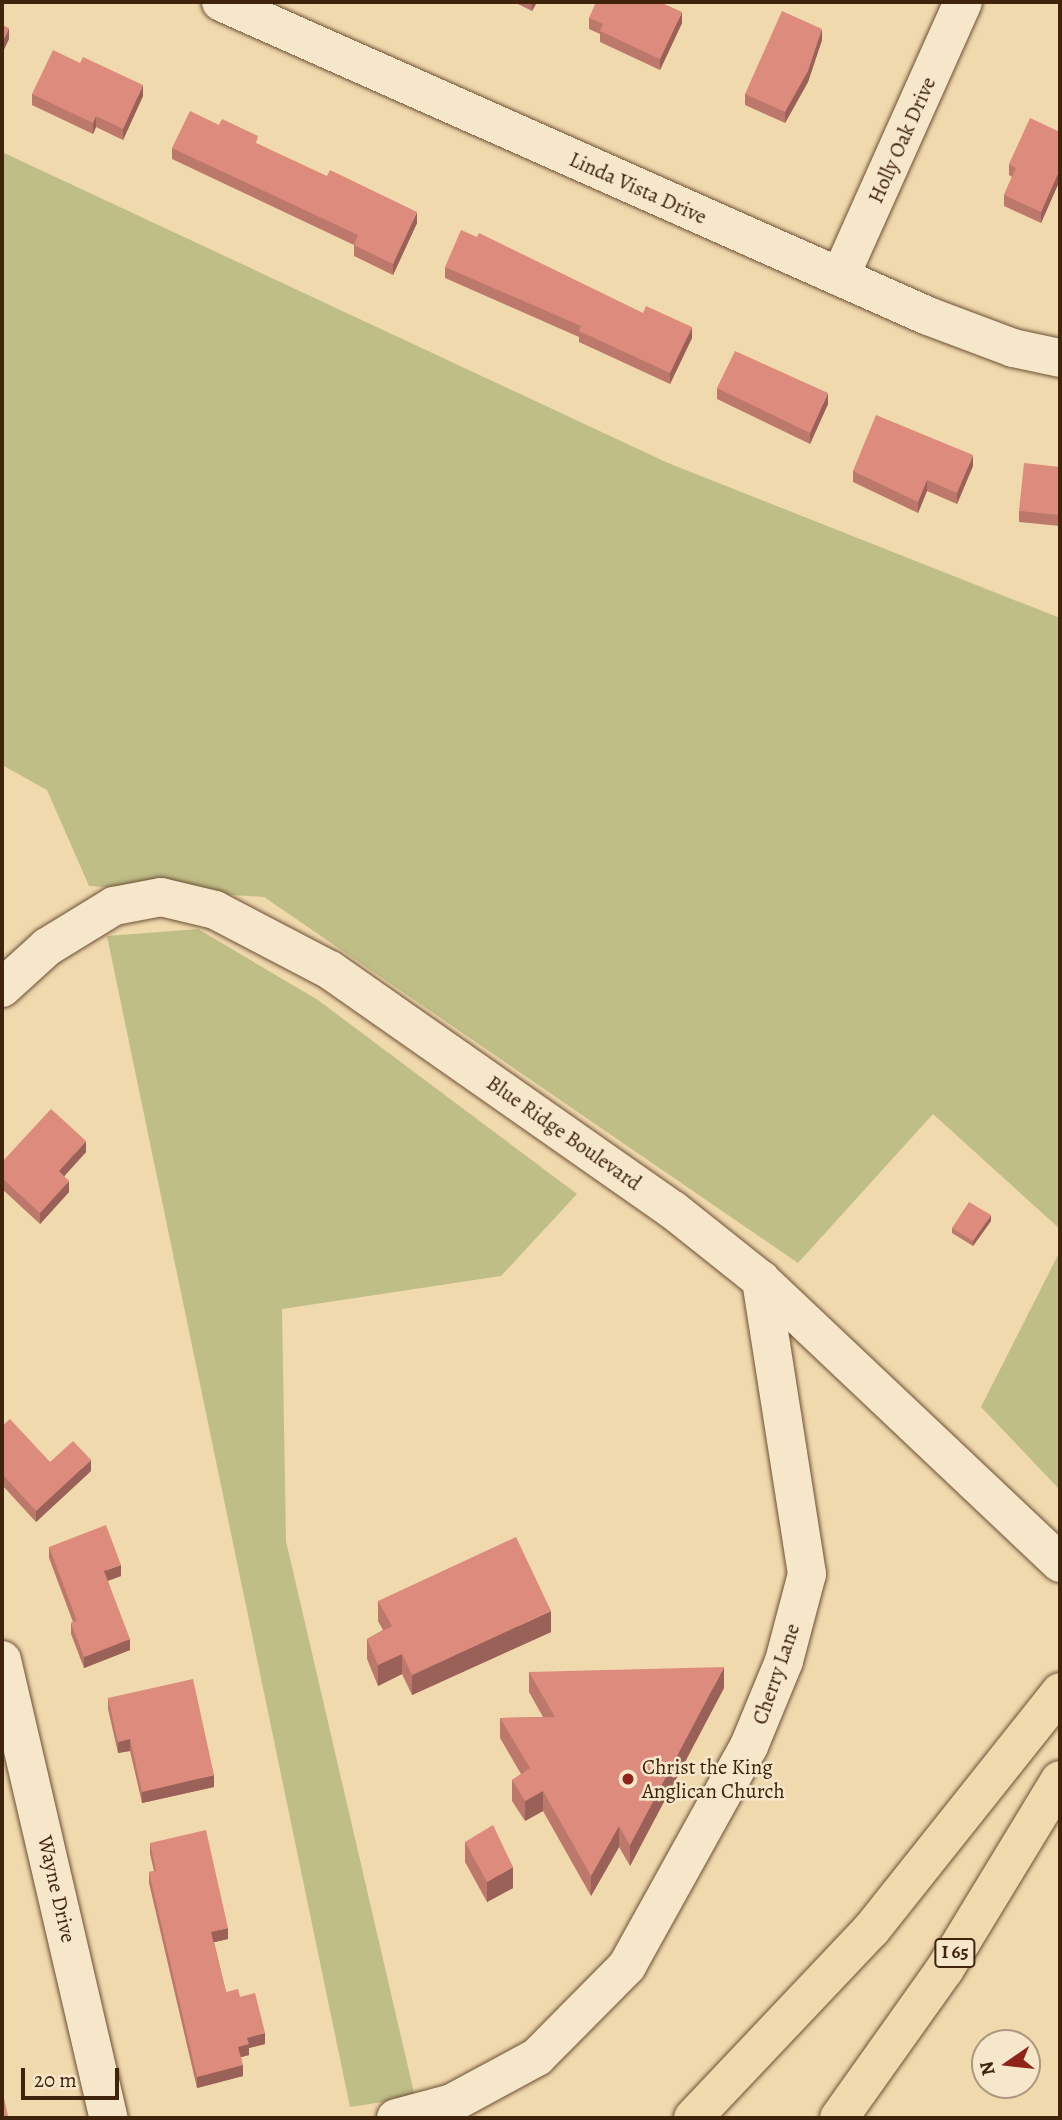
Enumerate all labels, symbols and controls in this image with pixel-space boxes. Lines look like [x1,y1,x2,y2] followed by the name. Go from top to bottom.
[863,73,941,207] street label: Holly Oak Drive
[565,146,711,230] street label: Linda Vista Drive
[482,1070,646,1196] street label: Blue Ridge Boulevard
[747,1620,805,1728] street label: Cherry Lane
[642,1754,785,1804] place label: Christ the King Anglican Church
[620,1771,636,1787] marker: Christ the King Anglican Church
[32,1833,82,1945] street label: Wayne Drive
[934,1938,976,1968] road number: I 65
[971,2029,1041,2099] north arrow
[24,2054,122,2098] scale bar
[973,2059,1002,2078] text: N
[34,2066,77,2094] text: 20 m

